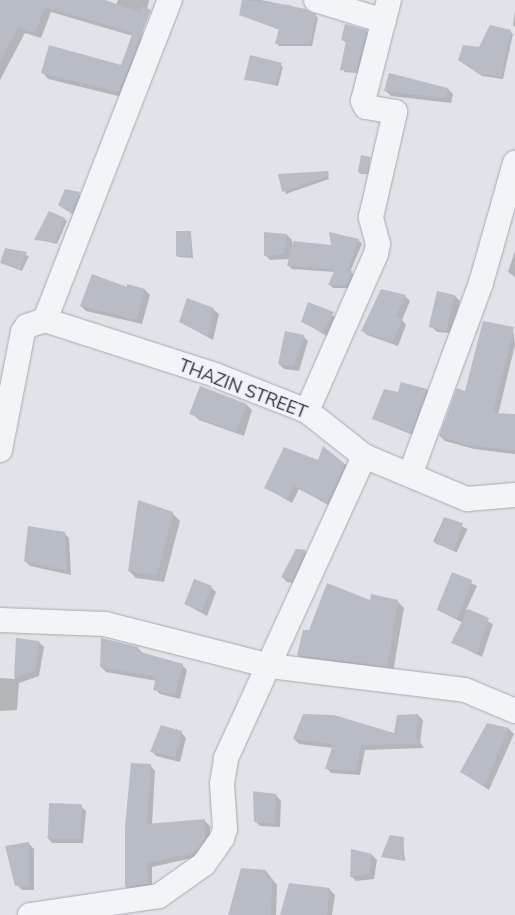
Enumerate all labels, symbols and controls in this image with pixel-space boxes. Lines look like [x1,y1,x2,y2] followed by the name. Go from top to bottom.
[176,355,310,423] street label: THAZIN STREET

